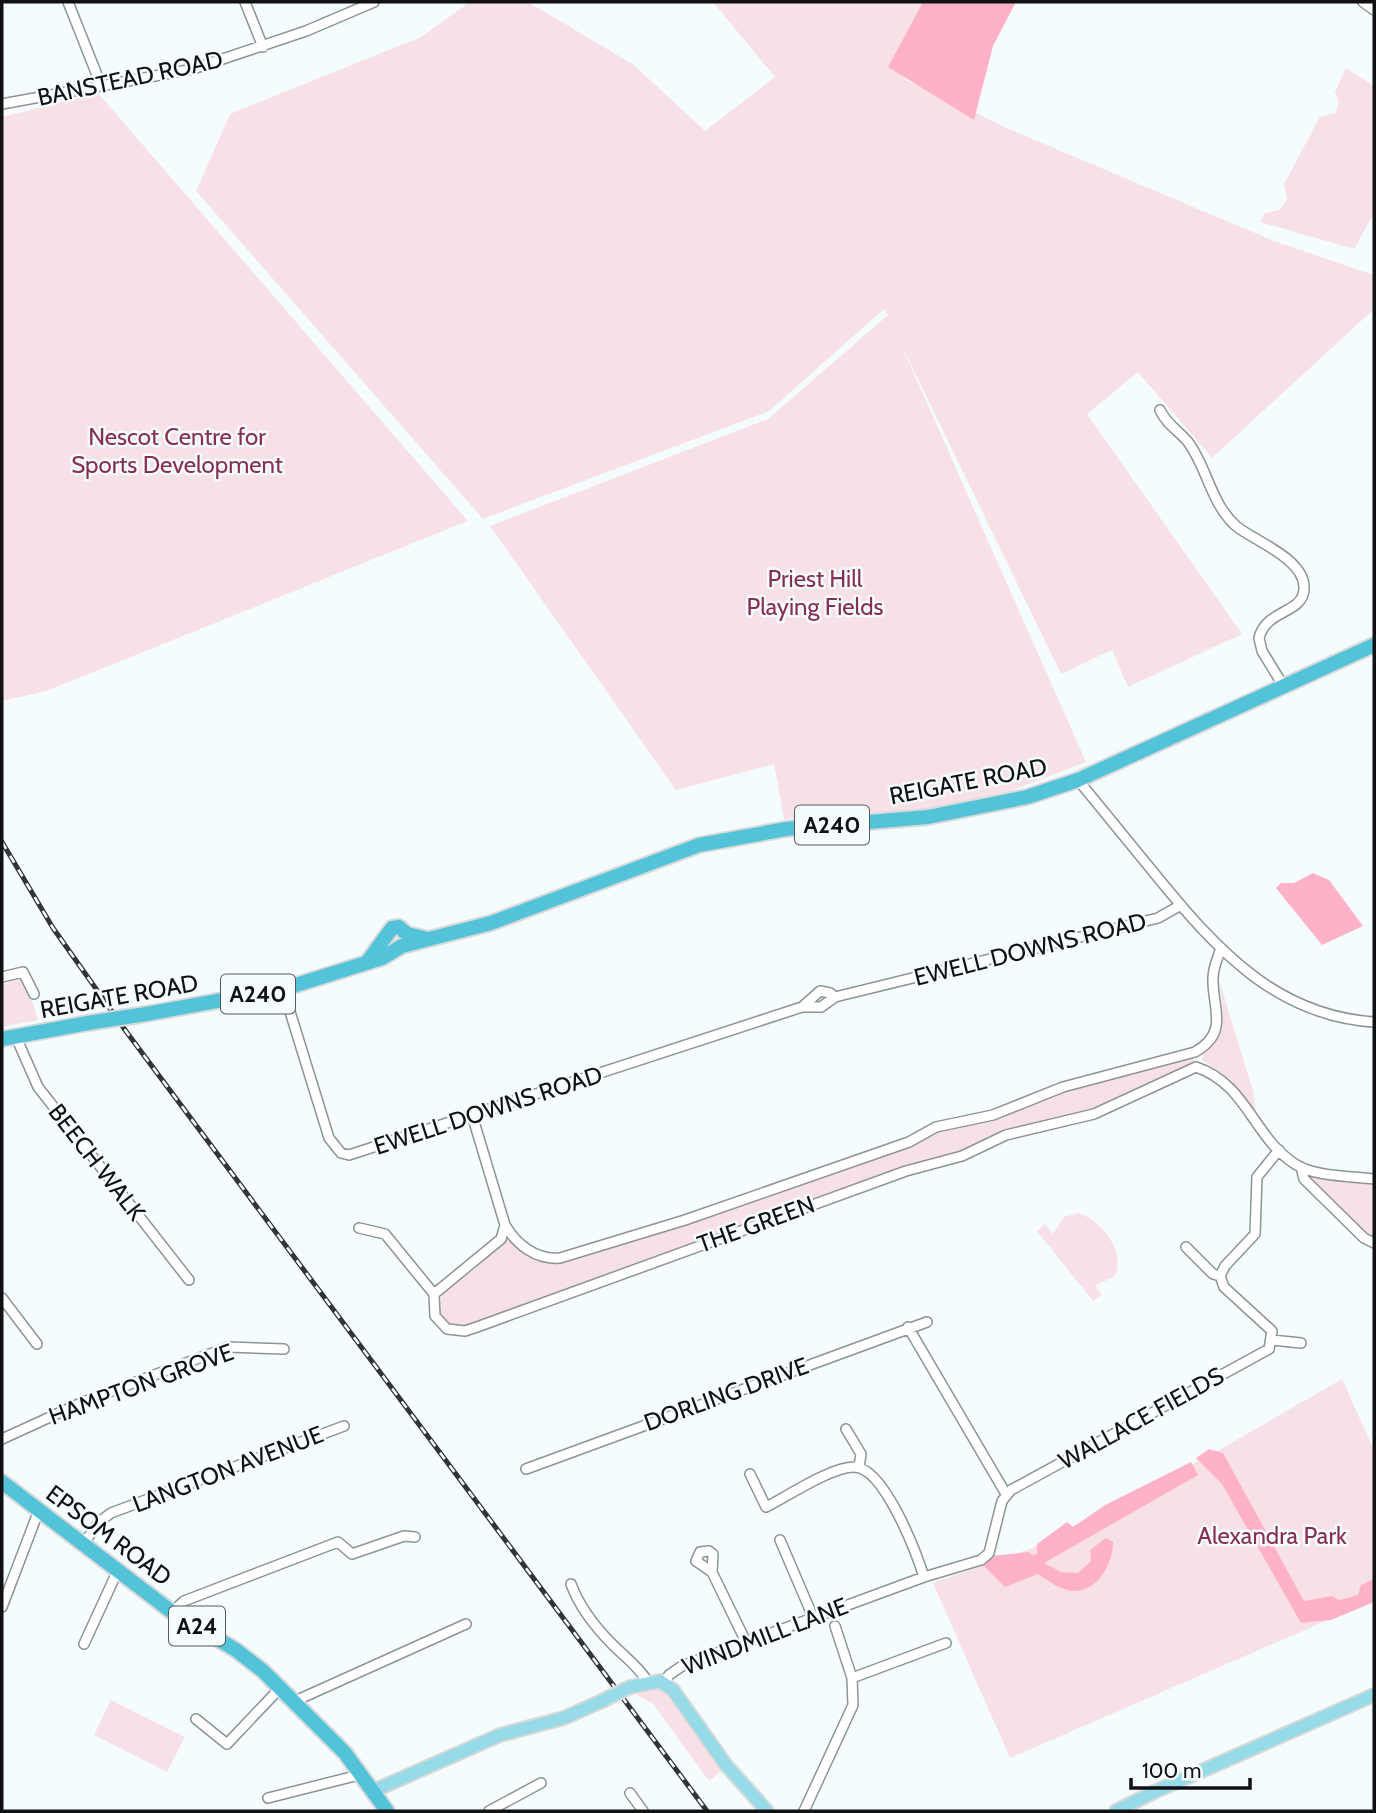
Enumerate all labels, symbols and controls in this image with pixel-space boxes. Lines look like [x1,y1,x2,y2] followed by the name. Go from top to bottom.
[35,44,225,112] street label: BANSTEAD ROAD
[71,422,283,479] park label: Nescot Centre for Sports Development
[747,564,883,621] park label: Priest Hill Playing Fields
[887,752,1049,810] street label: REIGATE ROAD
[795,806,869,845] road number: A240
[911,906,1149,992] street label: EWELL DOWNS ROAD
[38,968,200,1024] street label: REIGATE ROAD
[221,974,295,1014] road number: A240
[370,1059,606,1161] street label: EWELL DOWNS ROAD
[42,1098,152,1226] street label: BEECH WALK
[693,1189,819,1259] street label: THE GREEN
[45,1337,237,1431] street label: HAMPTON GROVE
[640,1351,812,1437] street label: DORLING DRIVE
[1053,1361,1229,1475] street label: WALLACE FIELDS
[129,1419,327,1519] street label: LANGTON AVENUE
[41,1479,177,1591] street label: EPSOM ROAD
[1197,1521,1347,1550] park label: Alexandra Park
[678,1591,852,1681] street label: WINDMILL LANE
[169,1606,225,1646] road number: A24
[1131,1746,1250,1790] scale bar
[1142,1758,1201,1783] text: 100 m

